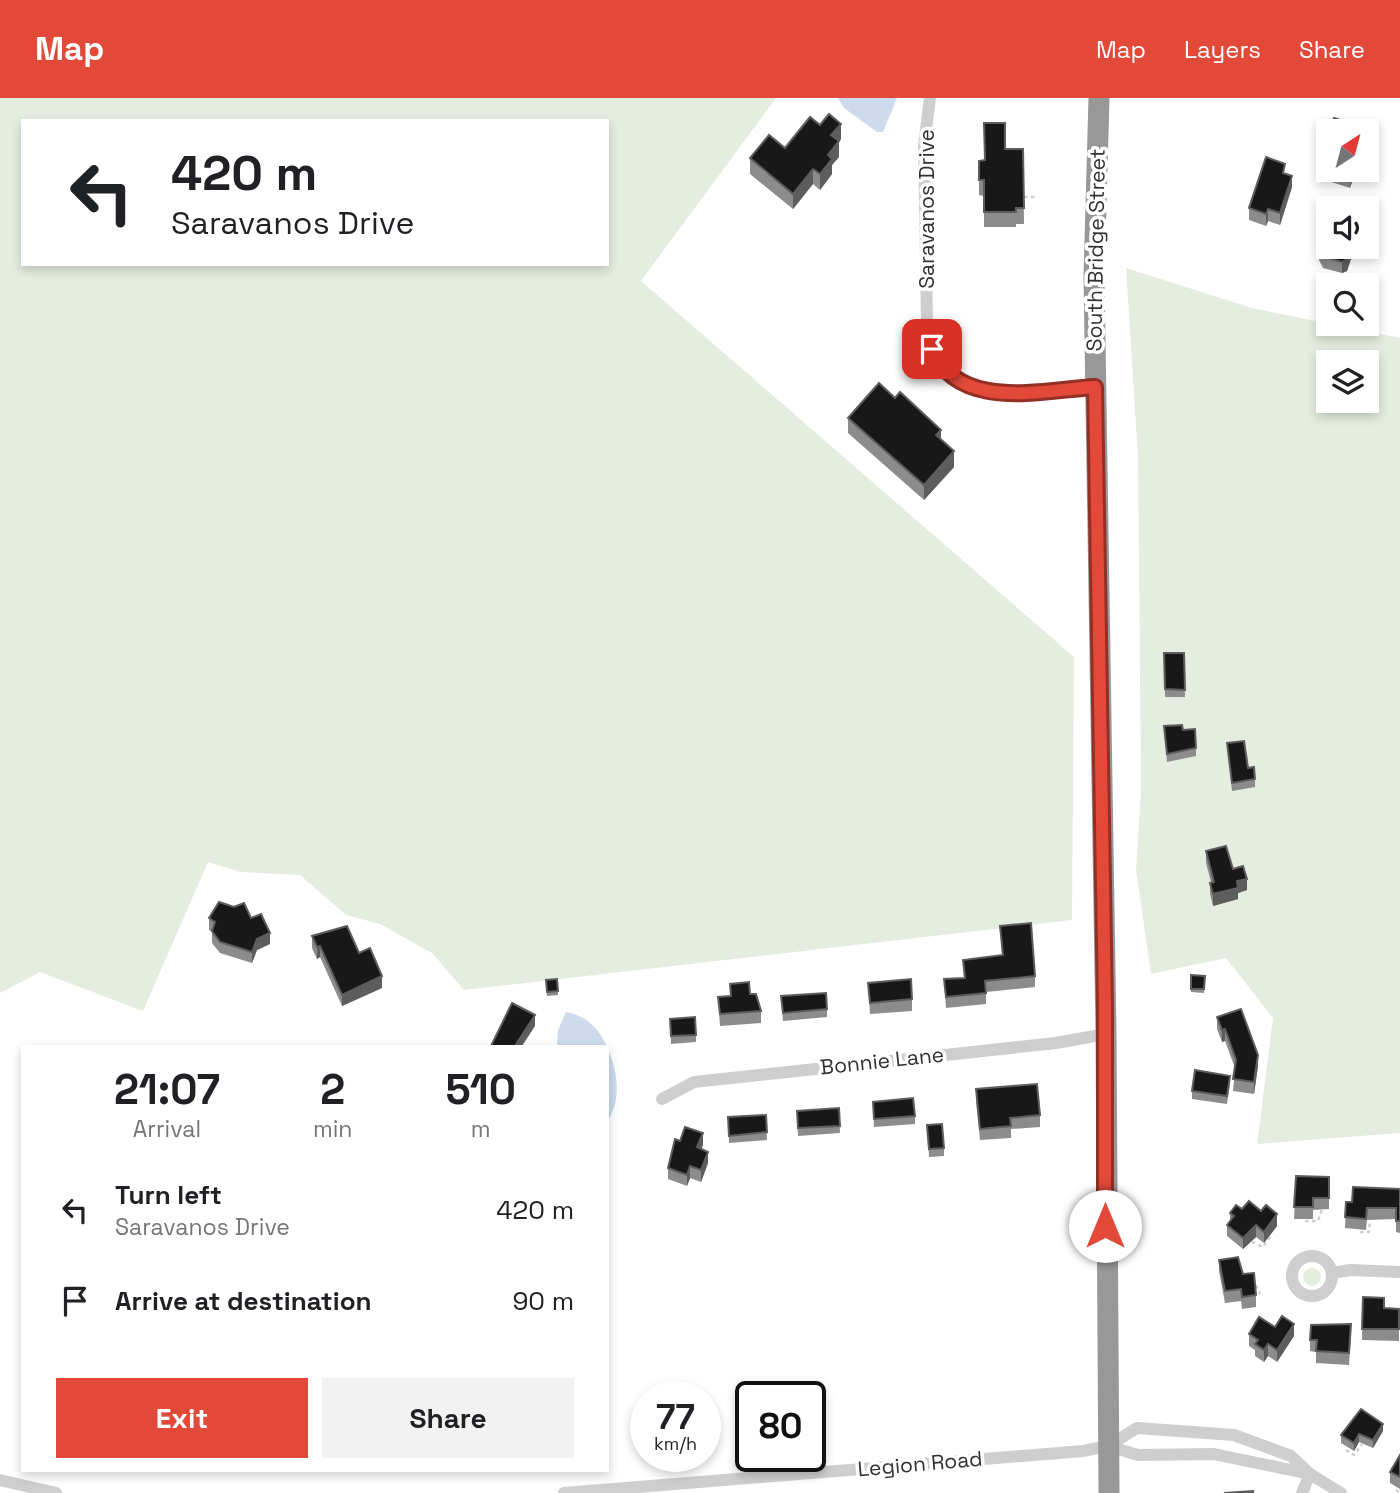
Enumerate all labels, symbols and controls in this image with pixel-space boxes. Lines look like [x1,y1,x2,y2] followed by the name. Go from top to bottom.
[35,28,104,70] text: Map
[1096,34,1146,65] text: Map
[1184,34,1261,65] text: Layers
[1299,34,1365,65] text: Share
[1316,119,1379,182] north arrow
[1316,119,1379,413] map controls
[913,129,940,289] street label: Saravanos Drive
[171,142,317,204] text: 420 m
[56,147,147,238] icon: left
[1080,148,1111,352] street label: South Bridge Street
[1316,196,1379,259] button: sound
[171,203,414,243] text: Saravanos Drive
[1316,273,1379,336] button: search
[902,319,962,379] pin
[913,330,951,368] icon: arrive
[1316,350,1379,413] button: layers
[819,1041,945,1080] street label: Bonnie Lane
[114,1063,220,1116] text: 21:07
[320,1063,345,1116] text: 2
[445,1063,516,1116] text: 510
[133,1114,201,1144] text: Arrival
[313,1114,352,1144] text: min
[471,1114,491,1144] text: m
[115,1178,222,1212] text: Turn left
[1068,1189,1142,1263] position arrow
[56,1191,94,1229] icon: left
[496,1193,574,1227] text: 420 m
[115,1212,290,1242] text: Saravanos Drive
[56,1282,94,1320] icon: arrive
[115,1284,372,1318] text: Arrive at destination
[512,1284,574,1318] text: 90 m
[56,1378,308,1458] button: Exit
[322,1378,574,1458] button: Share
[735,1381,826,1472] speed limit sign: 80
[656,1395,695,1439] text: 77
[654,1432,697,1455] text: km/h
[856,1445,984,1482] street label: Legion Road

